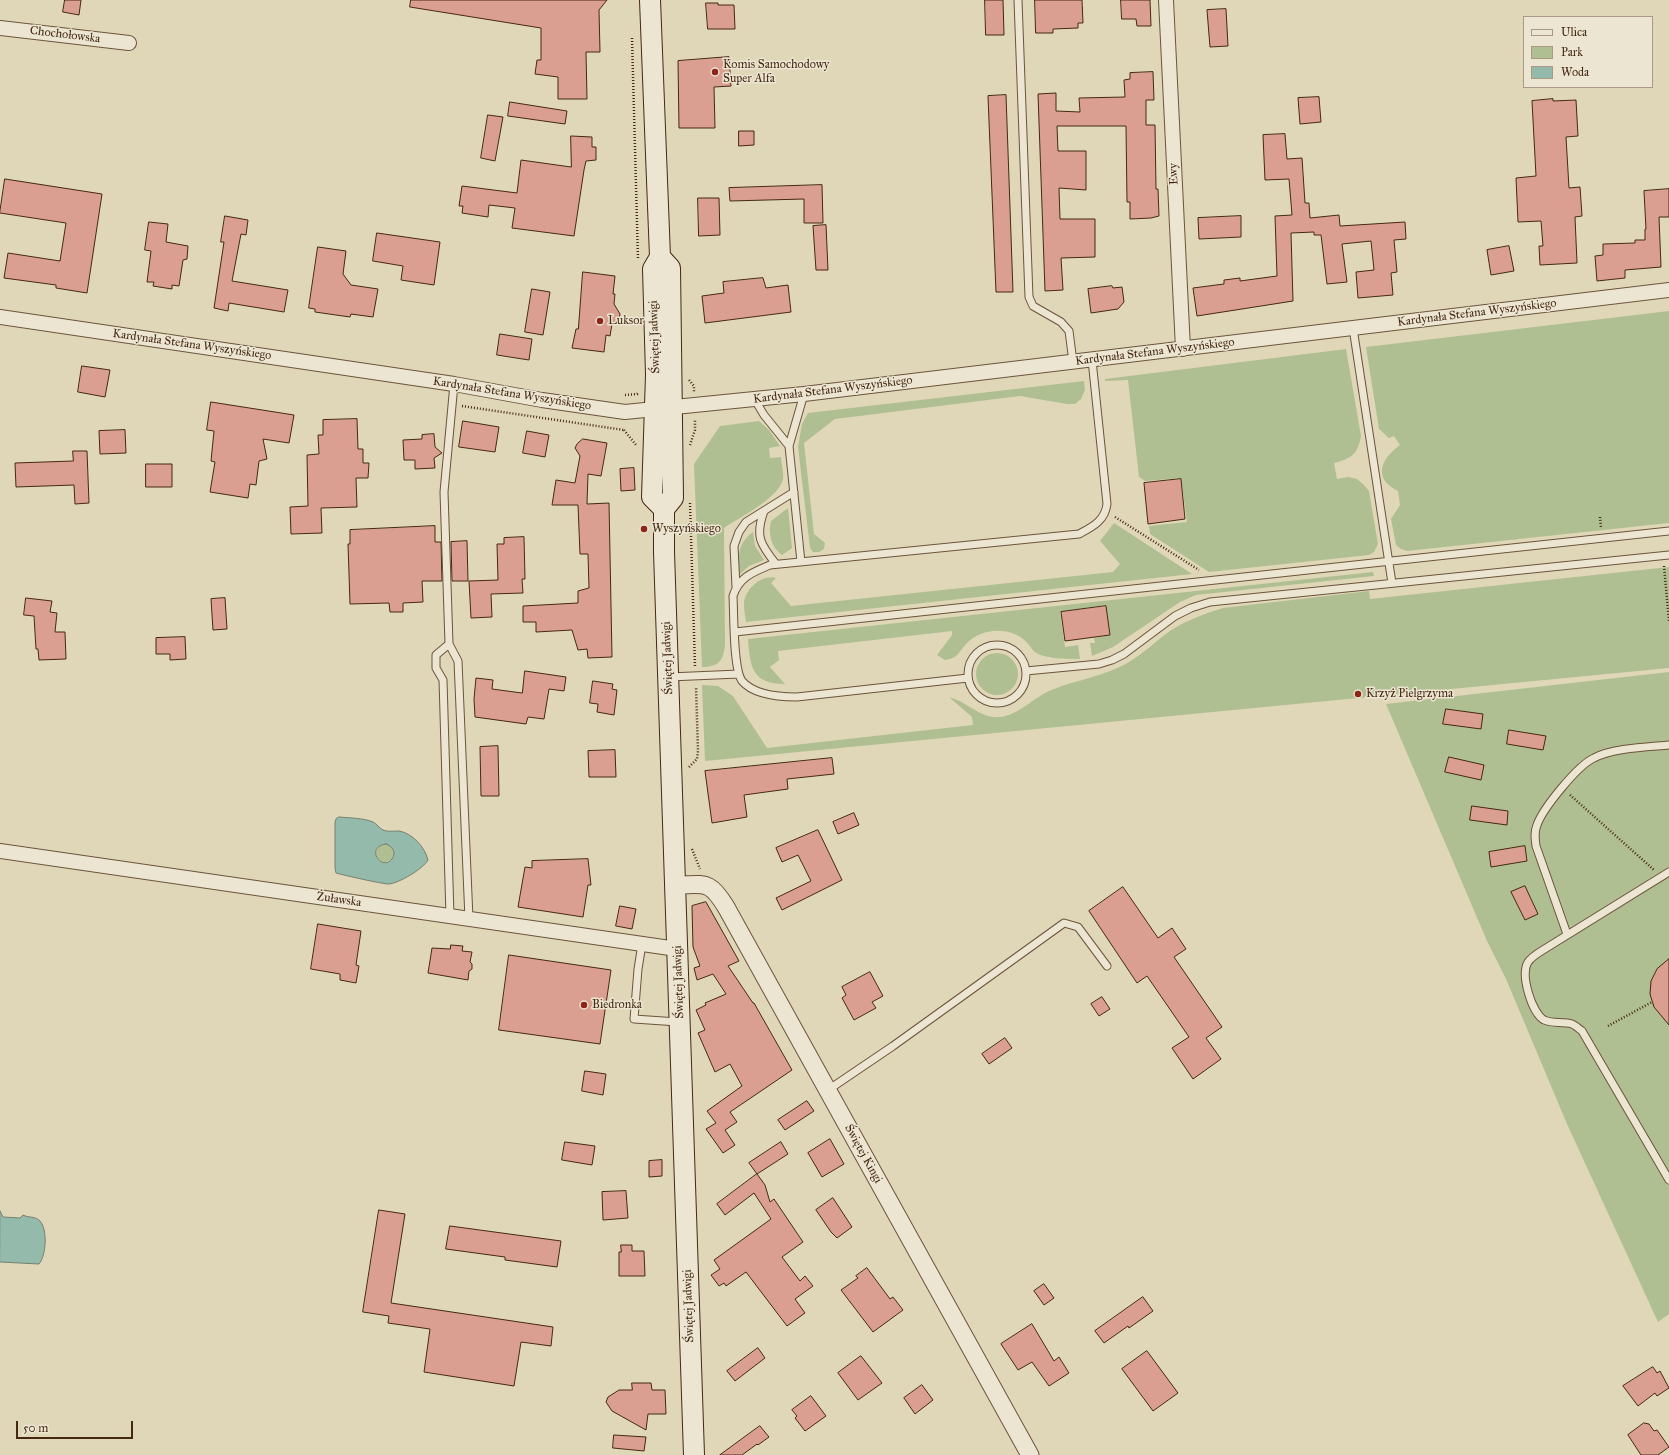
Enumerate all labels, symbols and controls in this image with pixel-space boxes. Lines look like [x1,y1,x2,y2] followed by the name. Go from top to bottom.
[1523,16,1653,88] legend
[29,24,101,46] street label: Chochołowska
[1561,25,1587,39] text: Ulica
[1561,45,1583,59] text: Park
[723,58,829,86] place label: Komis Samochodowy Super Alfa
[1561,65,1589,79] text: Woda
[710,67,720,77] marker: Komis Samochodowy Super Alfa
[1166,163,1182,185] street label: Ewy
[1397,296,1557,330] street label: Kardynała Stefana Wyszyńskiego
[647,300,663,374] street label: Świętej Jadwigi
[608,314,644,328] place label: Luksor
[595,316,605,326] marker: Luksor
[112,327,272,363] street label: Kardynała Stefana Wyszyńskiego
[1075,335,1235,369] street label: Kardynała Stefana Wyszyńskiego
[753,373,913,407] street label: Kardynała Stefana Wyszyńskiego
[432,374,592,414] street label: Kardynała Stefana Wyszyńskiego
[652,522,721,536] place label: Wyszyńskiego
[639,524,649,534] marker: Wyszyńskiego
[660,621,676,695] street label: Świętej Jadwigi
[1366,687,1453,701] place label: Krzyż Pielgrzyma
[1353,689,1363,699] marker: Krzyż Pielgrzyma
[316,890,362,910] street label: Żuławska
[671,945,687,1019] street label: Świętej Jadwigi
[592,998,642,1012] place label: Biedronka
[579,1000,589,1010] marker: Biedronka
[841,1122,885,1186] street label: Świętej Kingi
[681,1269,697,1343] street label: Świętej Jadwigi
[18,1413,135,1439] scale bar
[23,1421,48,1435] text: 50 m

